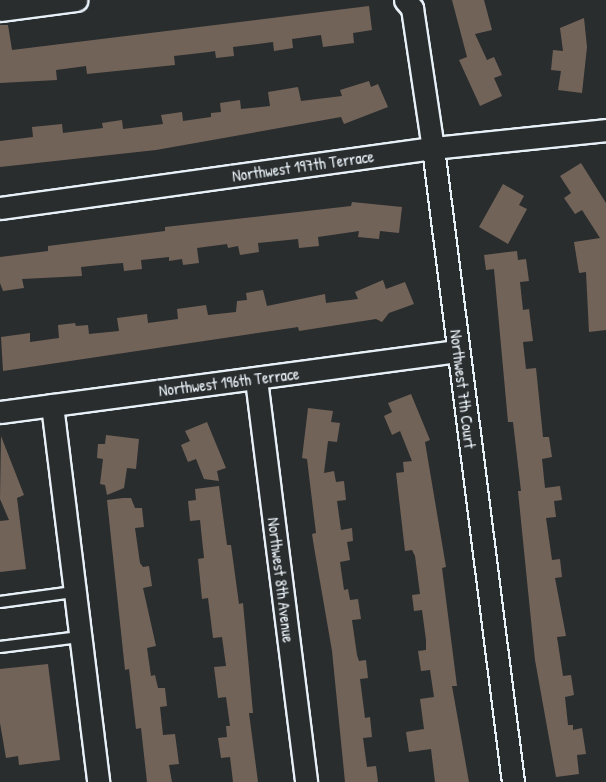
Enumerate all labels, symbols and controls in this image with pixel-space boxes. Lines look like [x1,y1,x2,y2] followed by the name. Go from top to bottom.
[231,147,375,185] street label: Northwest 197th Terrace
[446,328,480,450] street label: Northwest 7th Court
[158,364,300,400] street label: Northwest 196th Terrace
[264,516,298,644] street label: Northwest 8th Avenue

